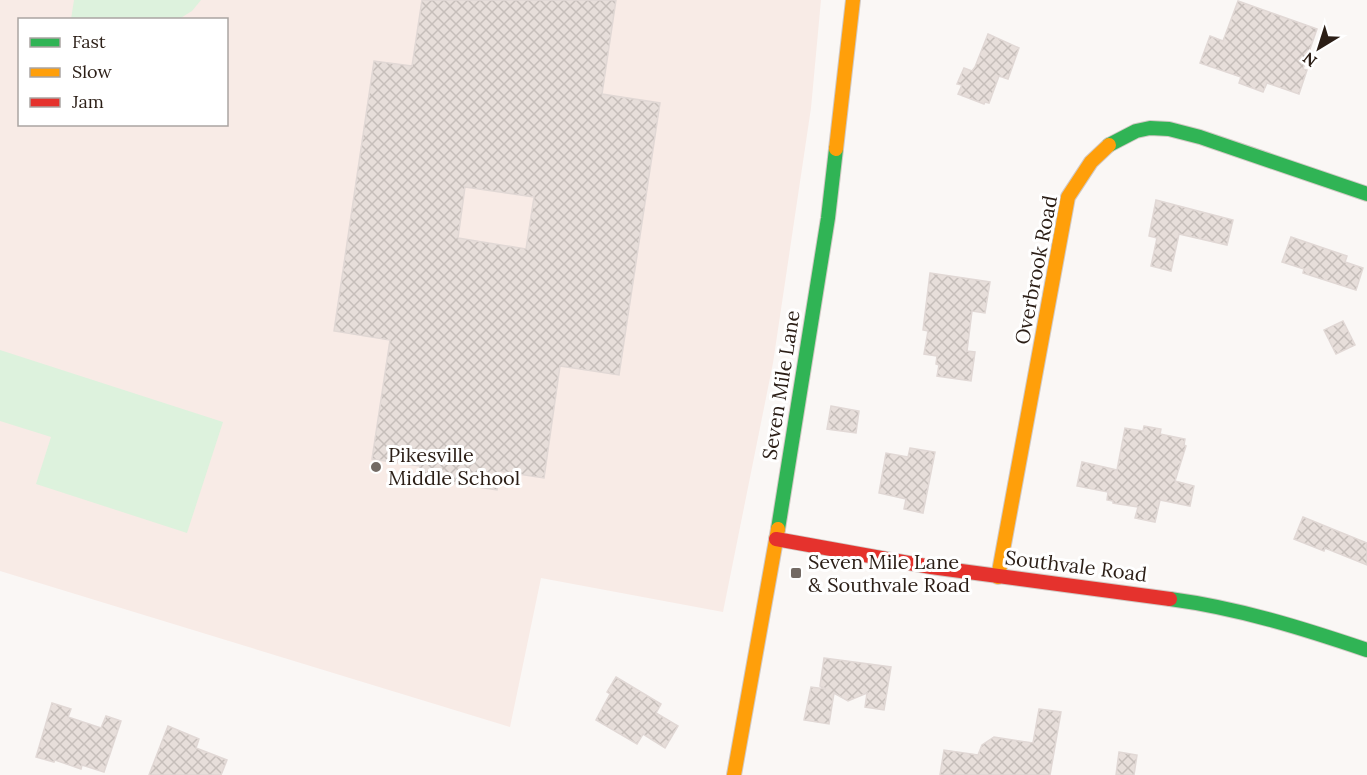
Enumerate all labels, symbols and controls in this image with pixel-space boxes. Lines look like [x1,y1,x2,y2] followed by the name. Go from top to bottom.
[18,18,228,126] legend
[1289,18,1349,78] north arrow
[72,30,106,53] text: Fast
[1299,48,1321,72] text: N
[72,60,112,83] text: Slow
[71,90,104,113] text: Jam
[1009,193,1062,347] street label: Overbrook Road
[756,308,805,462] street label: Seven Mile Lane
[388,442,520,490] place label: Pikesville Middle School
[369,460,383,474] marker: Pikesville Middle School
[1004,544,1148,587] street label: Southvale Road
[808,549,970,597] place label: Seven Mile Lane & Southvale Road
[789,566,803,580] marker: Seven Mile Lane & Southvale Road

